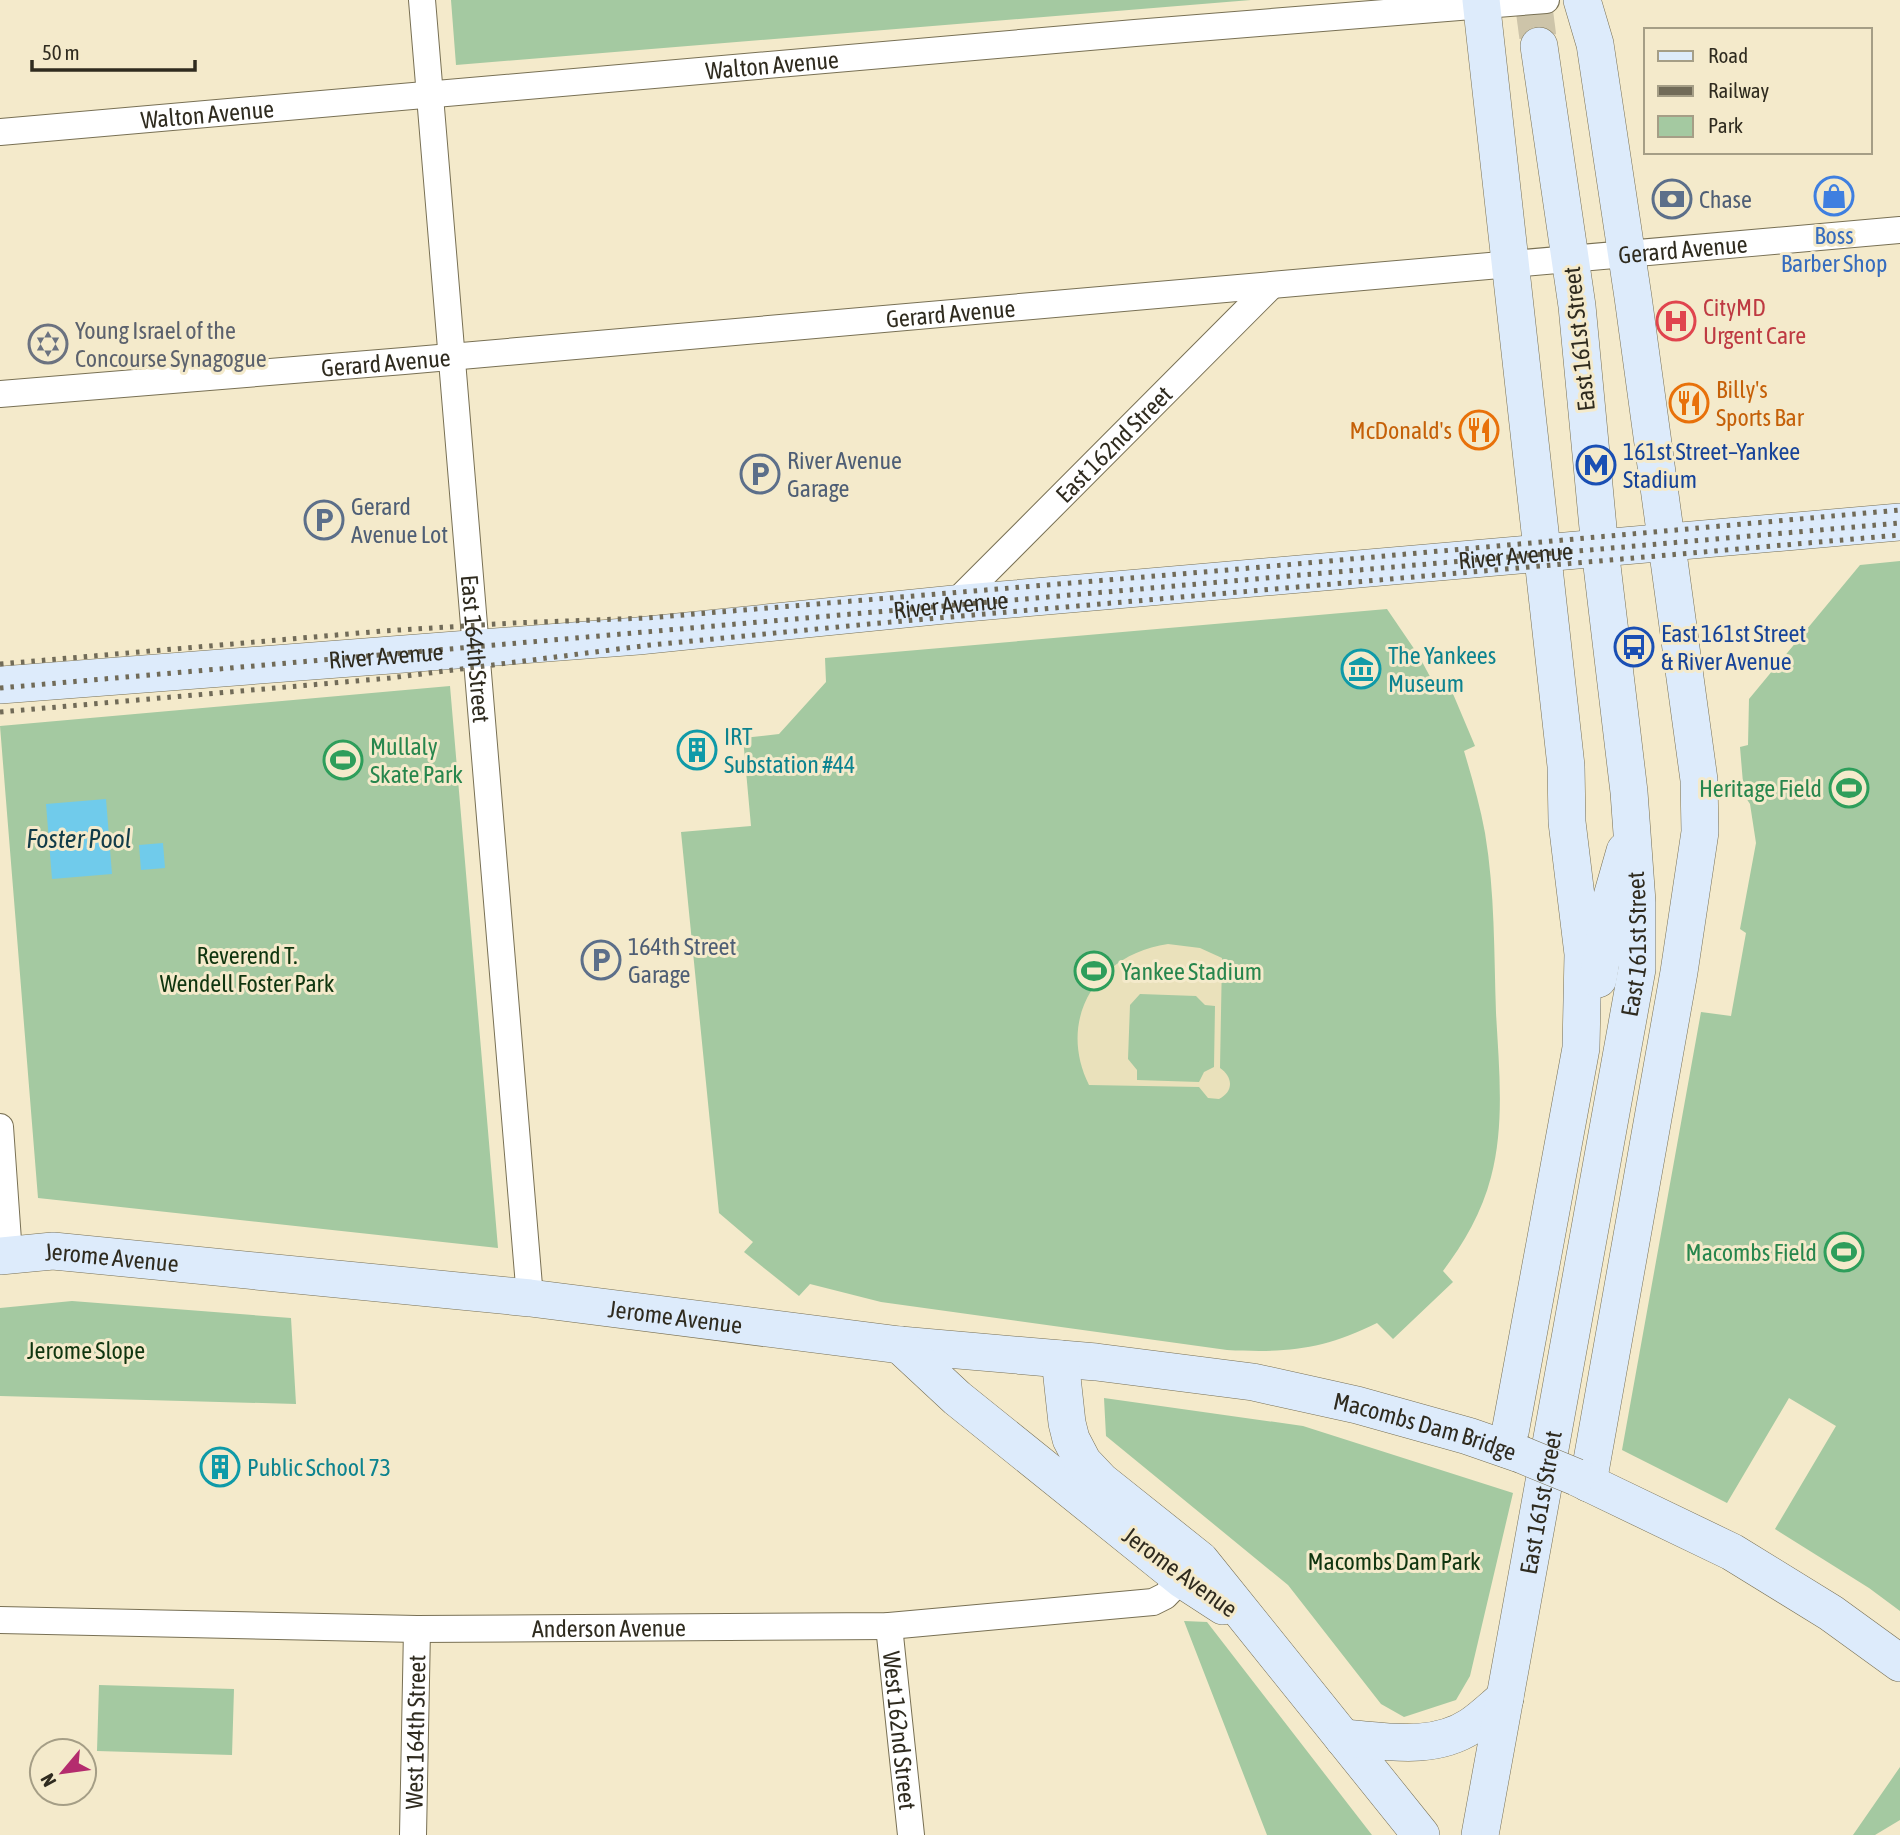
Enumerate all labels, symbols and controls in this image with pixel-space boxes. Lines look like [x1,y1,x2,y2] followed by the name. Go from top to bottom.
[32,28,194,72] scale bar
[1644,28,1872,154] legend
[42,40,80,64] text: 50 m
[1708,43,1748,67] text: Road
[704,45,840,84] street label: Walton Avenue
[1708,78,1770,102] text: Railway
[139,95,275,133] street label: Walton Avenue
[1708,113,1743,137] text: Park
[1813,175,1855,217] shop icon: Boss Barber Shop
[1651,178,1693,220] bank icon: Chase
[1699,186,1752,213] place label: Chase
[1781,222,1887,277] place label: Boss Barber Shop
[1617,230,1749,268] street label: Gerard Avenue
[1558,265,1600,413] street label: East 161st Street
[885,294,1016,332] street label: Gerard Avenue
[1703,294,1806,349] place label: CityMD Urgent Care
[1655,300,1697,342] hospital icon: CityMD Urgent Care
[75,317,267,372] place label: Young Israel of the Concourse Synagogue
[27,323,69,365] synagogue icon: Young Israel of the Concourse Synagogue
[320,343,451,381] street label: Gerard Avenue
[1716,376,1805,431] place label: Billy's Sports Bar
[1050,380,1177,508] street label: East 162nd Street
[1668,382,1710,424] restaurant icon: Billy's Sports Bar
[1458,409,1500,451] restaurant icon: McDonald's
[1350,417,1452,444] place label: McDonald's
[1623,438,1800,493] place label: 161st Street–Yankee Stadium
[1575,444,1617,486] metro station icon: 161st Street–Yankee Stadium
[787,447,902,502] place label: River Avenue Garage
[739,453,781,495] parking icon: River Avenue Garage
[351,493,448,548] place label: Gerard Avenue Lot
[303,499,345,541] parking icon: Gerard Avenue Lot
[1457,537,1574,574] street label: River Avenue
[456,574,496,724] street label: East 164th Street
[892,586,1009,624] street label: River Avenue
[1661,620,1806,675] place label: East 161st Street & River Avenue
[1613,626,1655,668] bus stop icon: East 161st Street & River Avenue
[328,638,444,673] street label: River Avenue
[1388,642,1496,697] place label: The Yankees Museum
[1340,648,1382,690] museum icon: The Yankees Museum
[724,723,855,778] place label: IRT Substation #44
[676,729,718,771] building icon: IRT Substation #44
[370,733,463,788] place label: Mullaly Skate Park
[322,739,364,781] sports icon: Mullaly Skate Park
[1828,767,1870,809] sports icon: Heritage Field
[1699,775,1822,802] place label: Heritage Field
[26,824,132,854] water label: Foster Pool
[1615,870,1651,1018] street label: East 161st Street
[628,933,736,988] place label: 164th Street Garage
[580,939,622,981] parking icon: 164th Street Garage
[160,942,335,997] park label: Reverend T. Wendell Foster Park
[1073,950,1115,992] sports icon: Yankee Stadium
[1121,958,1262,985] place label: Yankee Stadium
[1823,1231,1865,1273] sports icon: Macombs Field
[43,1237,180,1277] street label: Jerome Avenue
[1686,1239,1817,1266] place label: Macombs Field
[607,1295,744,1338] street label: Jerome Avenue
[27,1337,145,1364] park label: Jerome Slope
[1331,1387,1520,1465] street label: Macombs Dam Bridge
[1514,1428,1567,1576] street label: East 161st Street
[199,1446,241,1488] building icon: Public School 73
[247,1454,391,1481] place label: Public School 73
[1118,1521,1242,1623] street label: Jerome Avenue
[1307,1548,1481,1575] park label: Macombs Dam Park
[532,1614,686,1642] street label: Anderson Avenue
[878,1650,922,1811] street label: West 162nd Street
[400,1654,430,1810] street label: West 164th Street
[28,1737,98,1807] north arrow
[36,1770,60,1790] text: N

